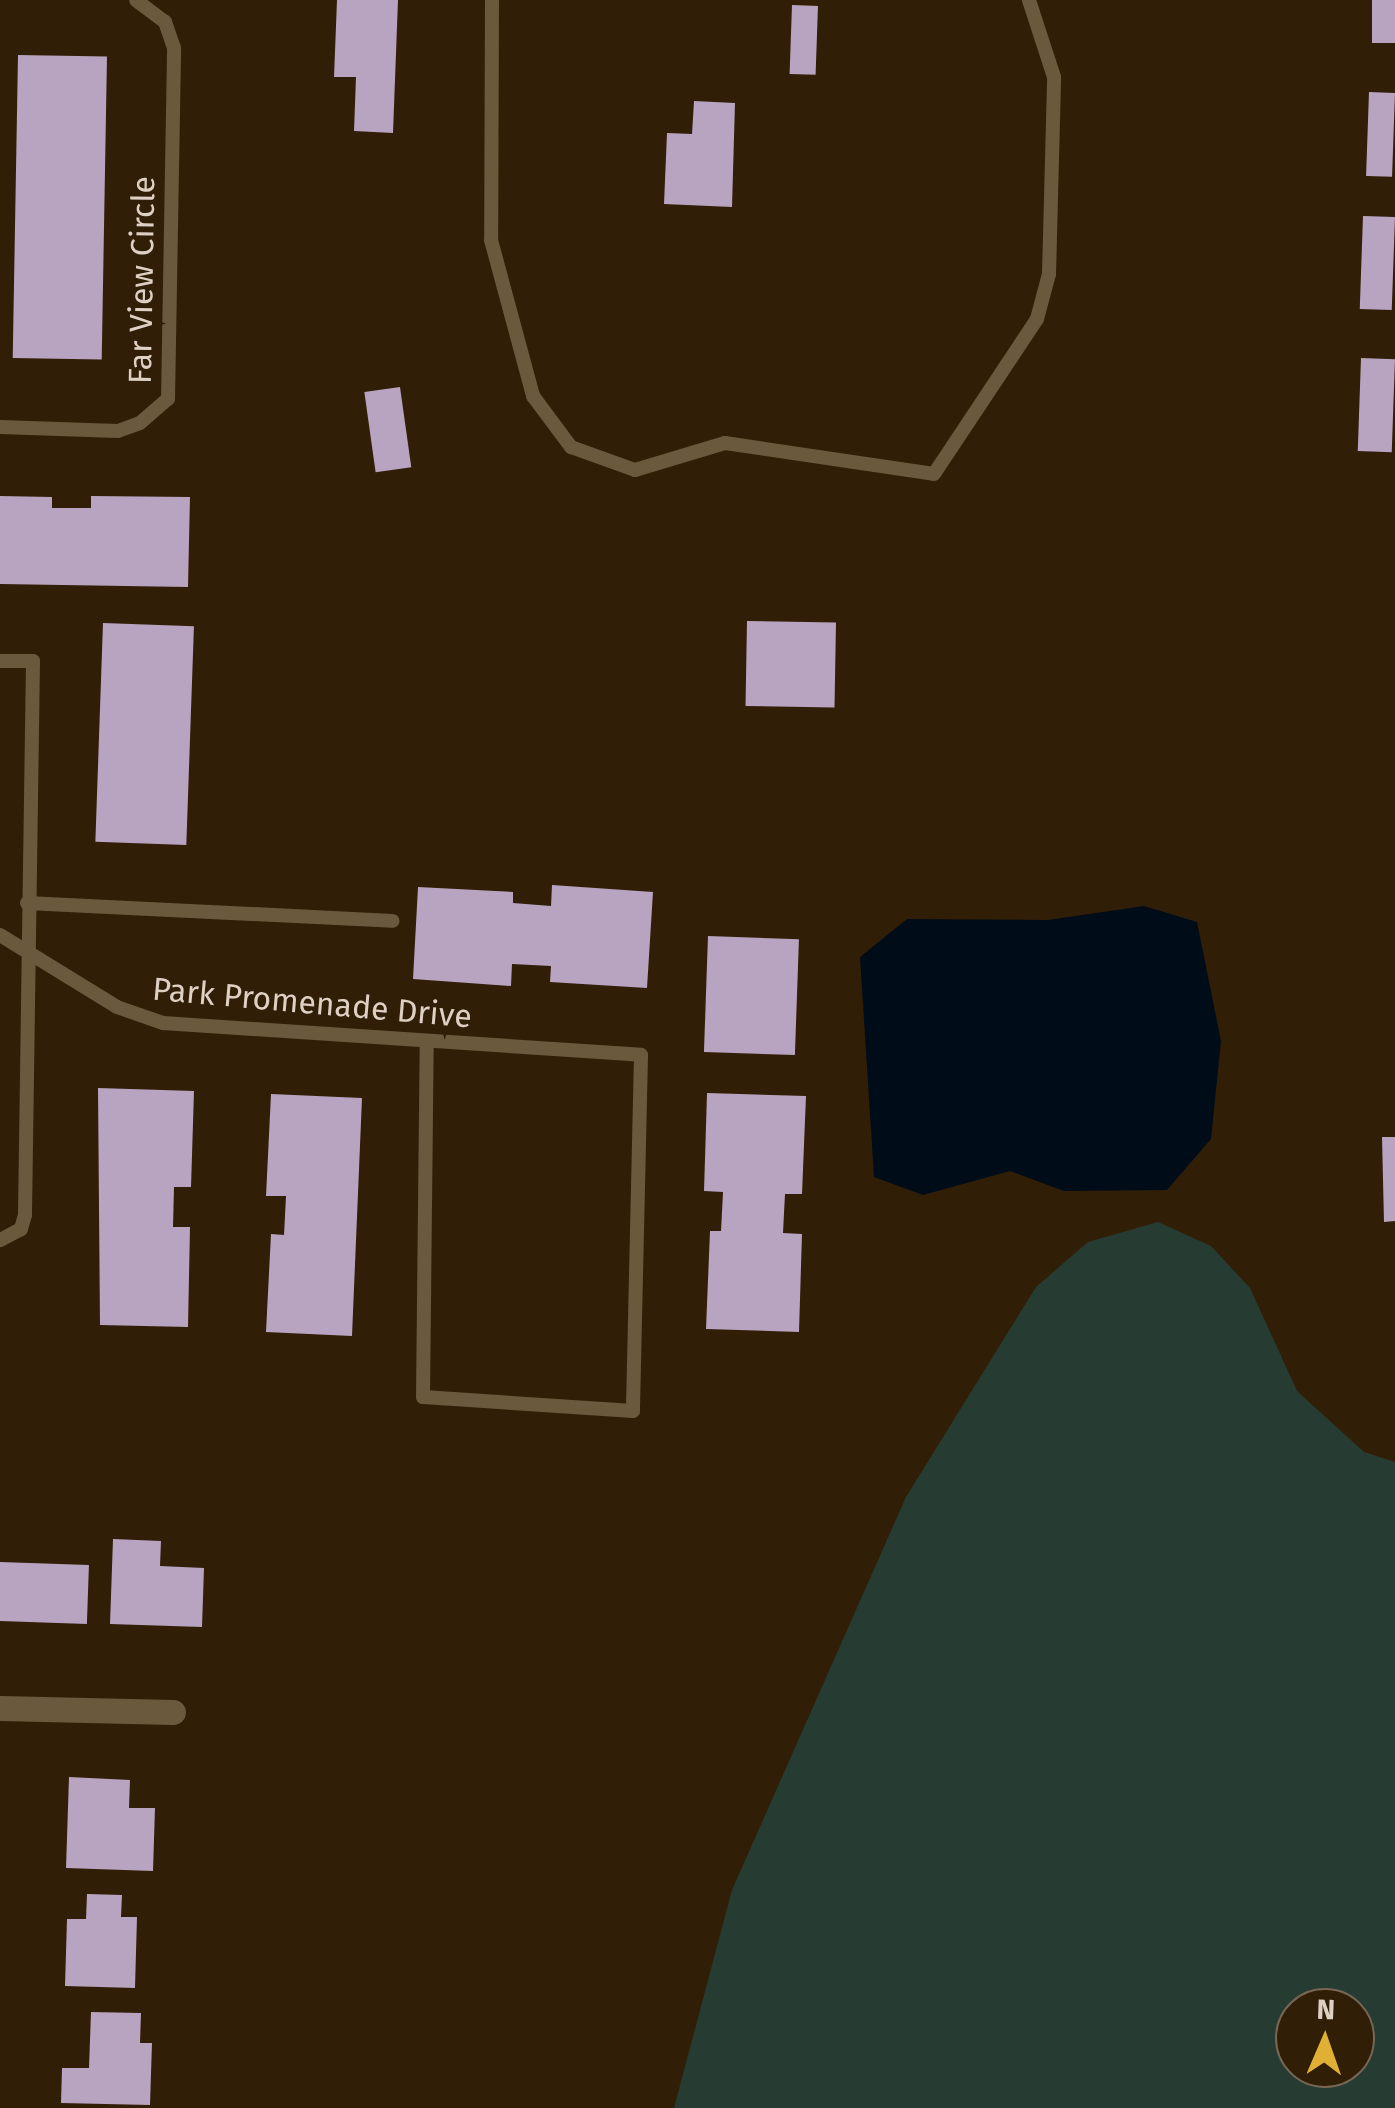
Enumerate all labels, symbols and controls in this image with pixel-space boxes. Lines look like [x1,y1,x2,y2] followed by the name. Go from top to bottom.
[121,176,163,384] street label: Far View Circle
[151,970,473,1036] street label: Park Promenade Drive
[1275,1988,1375,2088] north arrow
[1316,1993,1336,2026] text: N

